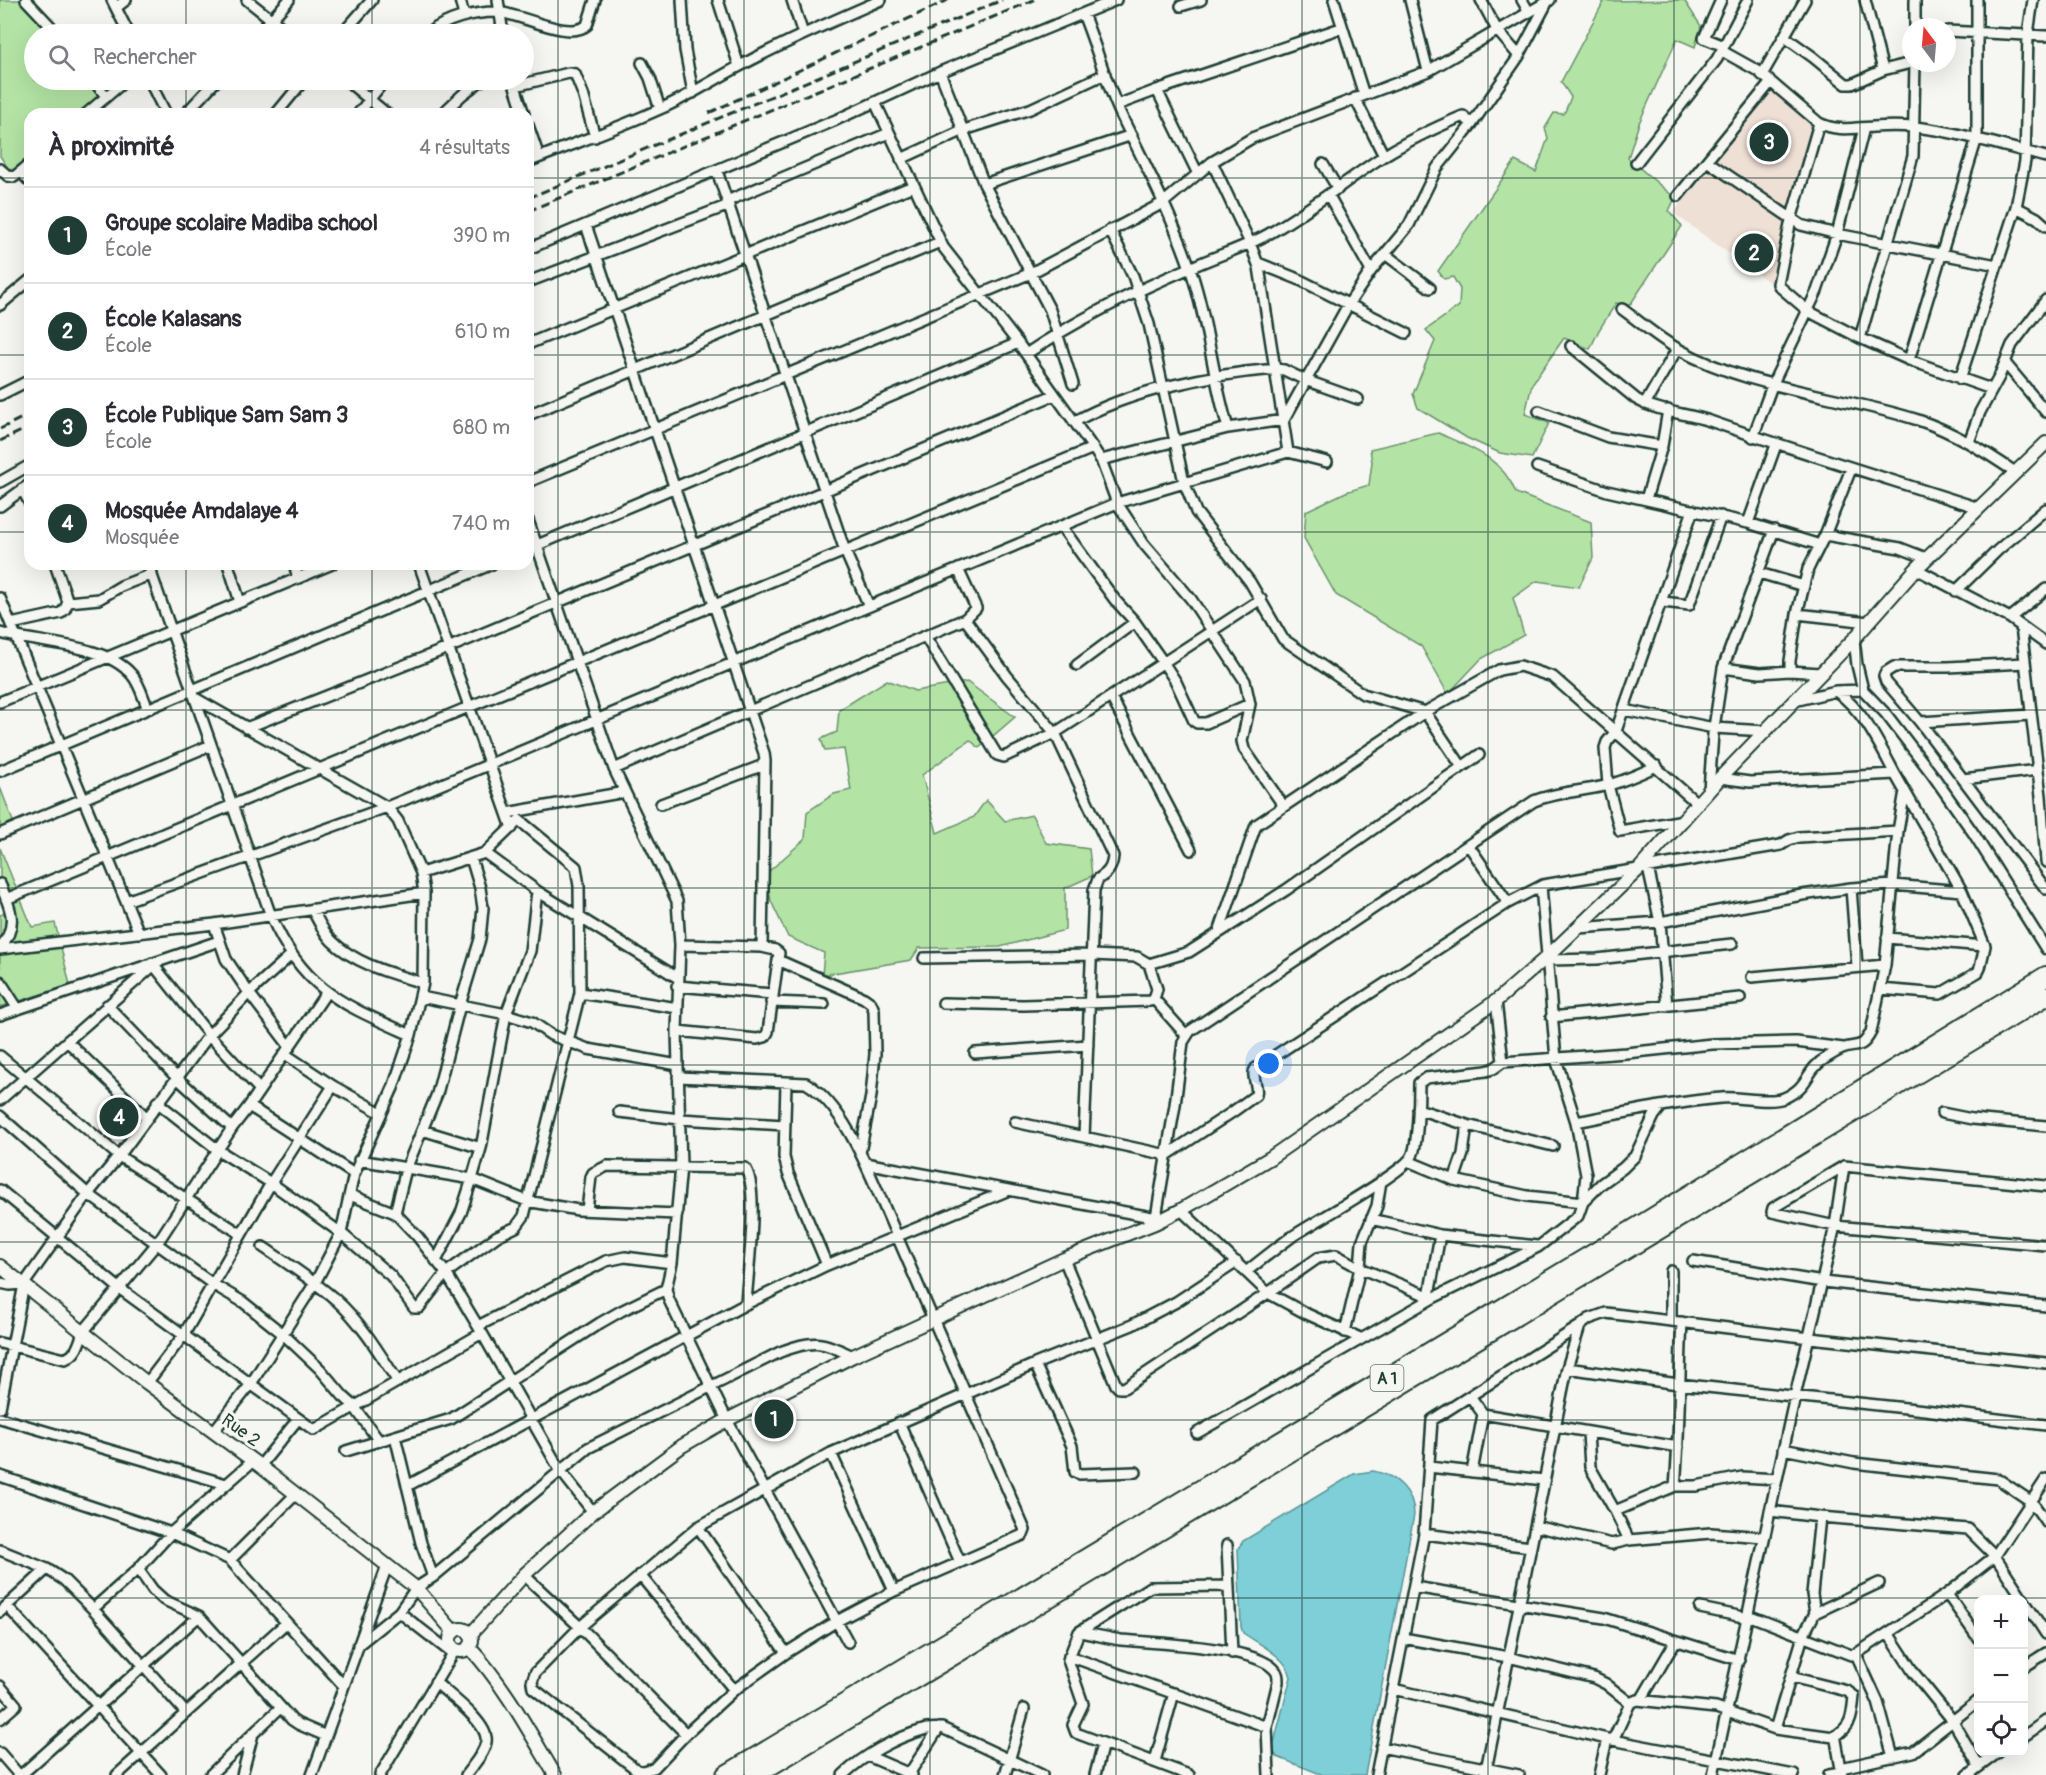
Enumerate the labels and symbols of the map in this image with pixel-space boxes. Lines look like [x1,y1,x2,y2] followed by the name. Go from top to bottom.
[1902,18,1956,72] north arrow
[1750,120,1788,164] pin: 3
[1734,230,1774,276] pin: 2
[1254,1049,1283,1078] your location
[100,1094,138,1140] pin: 4
[1370,1365,1404,1391] road number: A 1
[754,1396,794,1442] pin: 1
[217,1409,265,1452] street label: Rue 2

